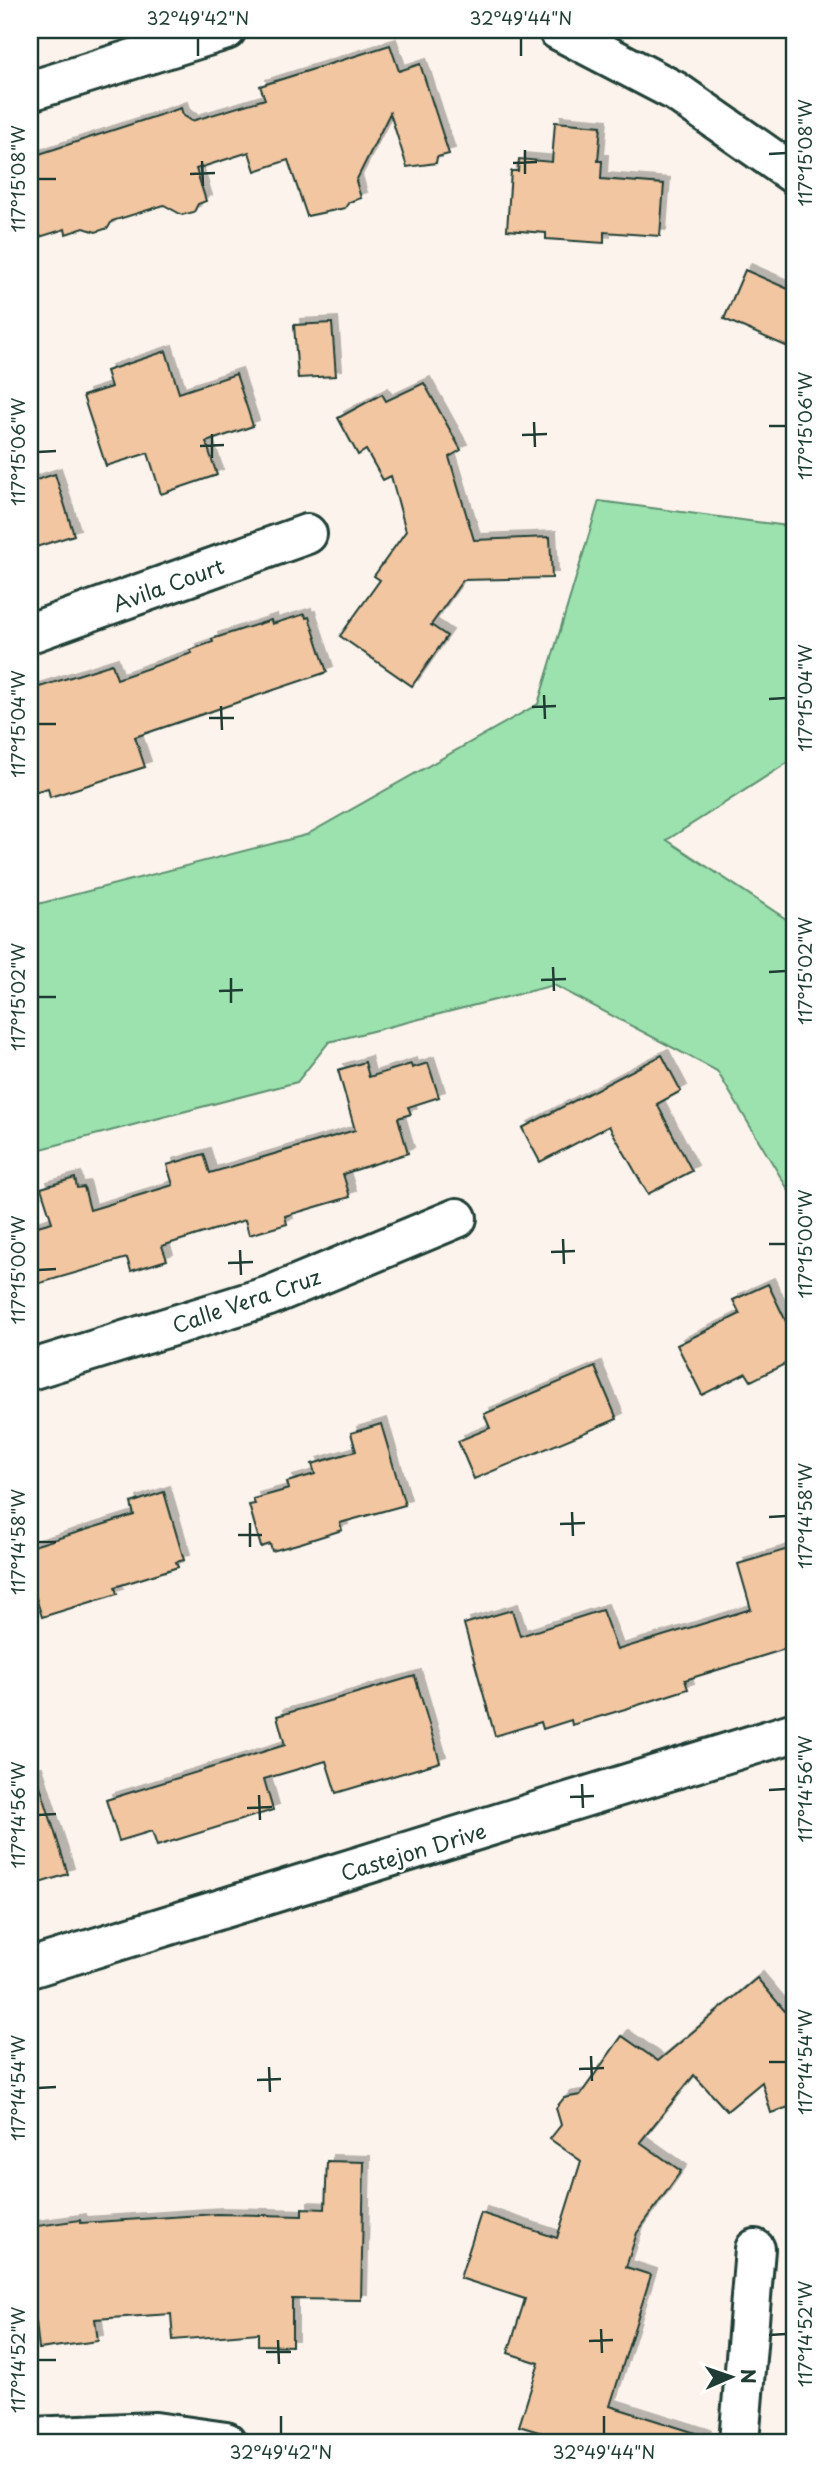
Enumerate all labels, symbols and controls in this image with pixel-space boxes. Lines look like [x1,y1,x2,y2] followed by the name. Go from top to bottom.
[147,4,249,31] text: 32°49'42"N
[470,4,572,31] text: 32°49'44"N
[791,99,818,207] text: 117°15'08"W
[4,125,31,233] text: 117°15'08"W
[791,371,818,480] text: 117°15'06"W
[4,397,31,506] text: 117°15'06"W
[108,549,228,619] street label: Avila Court
[791,644,818,752] text: 117°15'04"W
[4,670,31,778] text: 117°15'04"W
[791,917,818,1025] text: 117°15'02"W
[4,943,31,1051] text: 117°15'02"W
[791,1189,818,1298] text: 117°15'00"W
[4,1215,31,1324] text: 117°15'00"W
[168,1260,324,1340] street label: Calle Vera Cruz
[791,1463,818,1569] text: 117°14'58"W
[4,1489,31,1595] text: 117°14'58"W
[791,1735,818,1842] text: 117°14'56"W
[4,1761,31,1868] text: 117°14'56"W
[336,1814,490,1888] street label: Castejon Drive
[791,2008,818,2115] text: 117°14'54"W
[4,2034,31,2141] text: 117°14'54"W
[791,2280,818,2387] text: 117°14'52"W
[4,2306,31,2413] text: 117°14'52"W
[696,2342,766,2412] north arrow
[735,2368,763,2384] text: N
[230,2438,332,2465] text: 32°49'42"N
[553,2438,655,2465] text: 32°49'44"N

